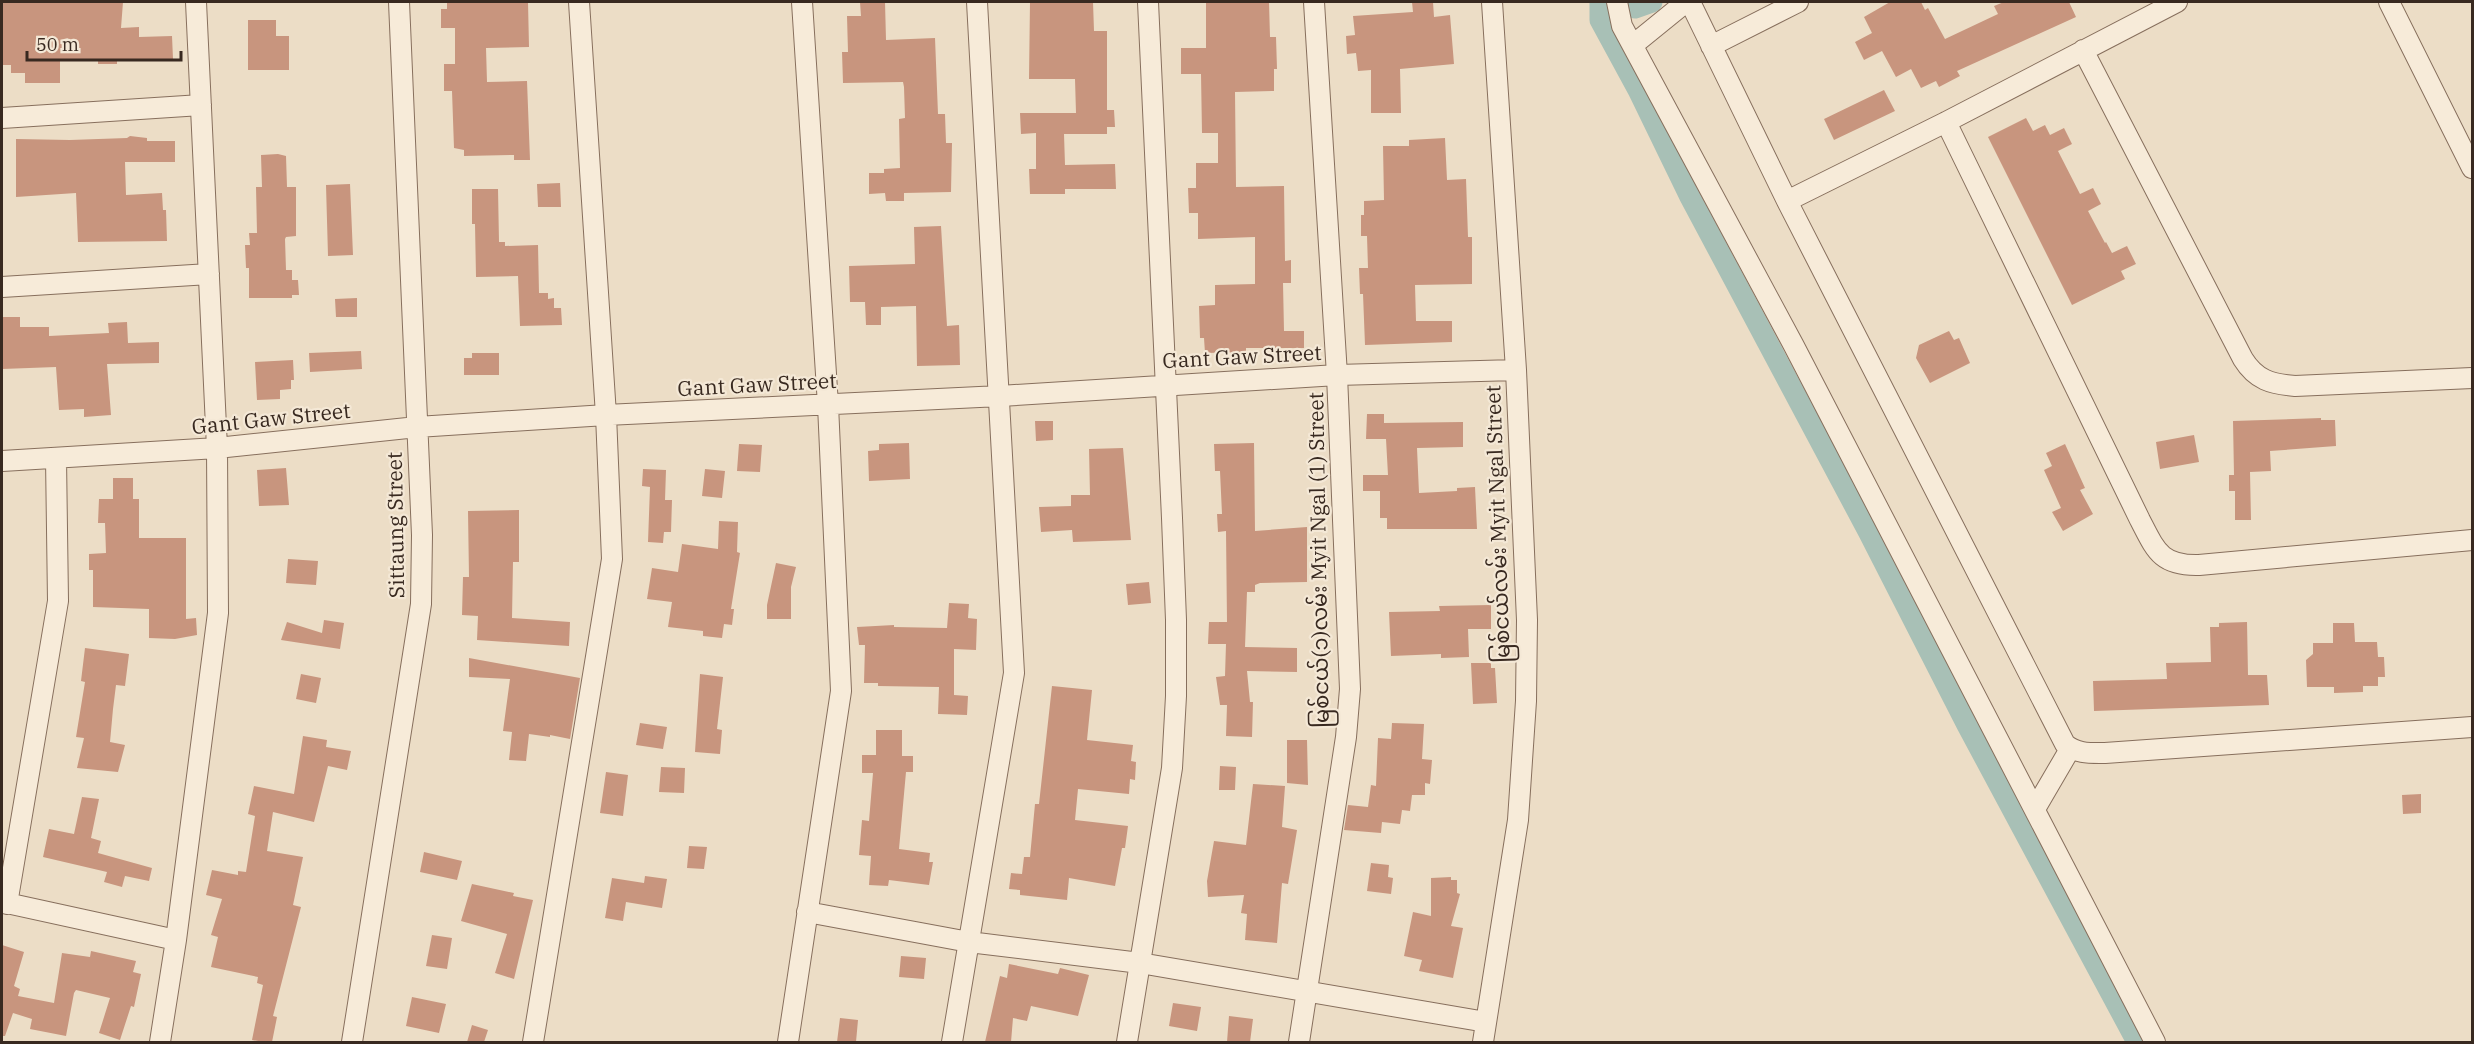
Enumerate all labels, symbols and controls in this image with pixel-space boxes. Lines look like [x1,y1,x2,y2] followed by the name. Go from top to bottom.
[27,24,182,62] scale bar
[36,33,79,56] text: 50 m
[1162,338,1322,374] street label: Gant Gaw Street
[677,366,837,402] street label: Gant Gaw Street
[1477,385,1520,663] street label: မြစ်ငယ်လမ်း Myit Ngal Street
[1300,392,1339,728] street label: မြစ်ငယ်(၁)လမ်း Myit Ngal (1) Street
[190,396,352,440] street label: Gant Gaw Street
[380,451,410,599] street label: Sittaung Street

